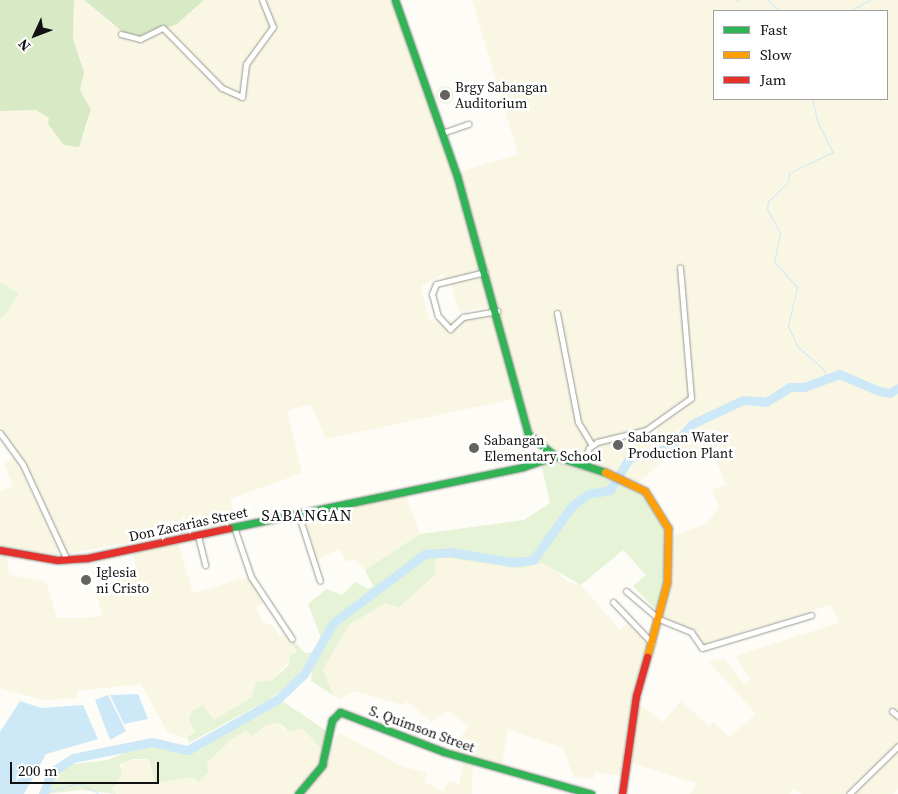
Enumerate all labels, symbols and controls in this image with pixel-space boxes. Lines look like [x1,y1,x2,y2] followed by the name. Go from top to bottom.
[10,10,60,60] north arrow
[713,10,888,100] legend
[760,19,787,40] text: Fast
[13,35,35,56] text: N
[760,44,792,65] text: Slow
[760,69,786,90] text: Jam
[455,79,548,111] place label: Brgy Sabangan Auditorium
[439,89,451,101] marker: Brgy Sabangan Auditorium
[628,429,733,462] place label: Sabangan Water Production Plant
[484,432,602,464] place label: Sabangan Elementary School
[612,439,624,451] marker: Sabangan Water Production Plant
[468,442,480,454] marker: Sabangan Elementary School
[127,503,249,545] street label: Don Zacarias Street
[261,505,353,525] district label: SABANGAN
[96,564,149,596] place label: Iglesia ni Cristo
[80,574,92,586] marker: Iglesia ni Cristo
[367,702,477,756] street label: S. Quimson Street
[12,752,161,784] scale bar
[18,760,58,781] text: 200 m

